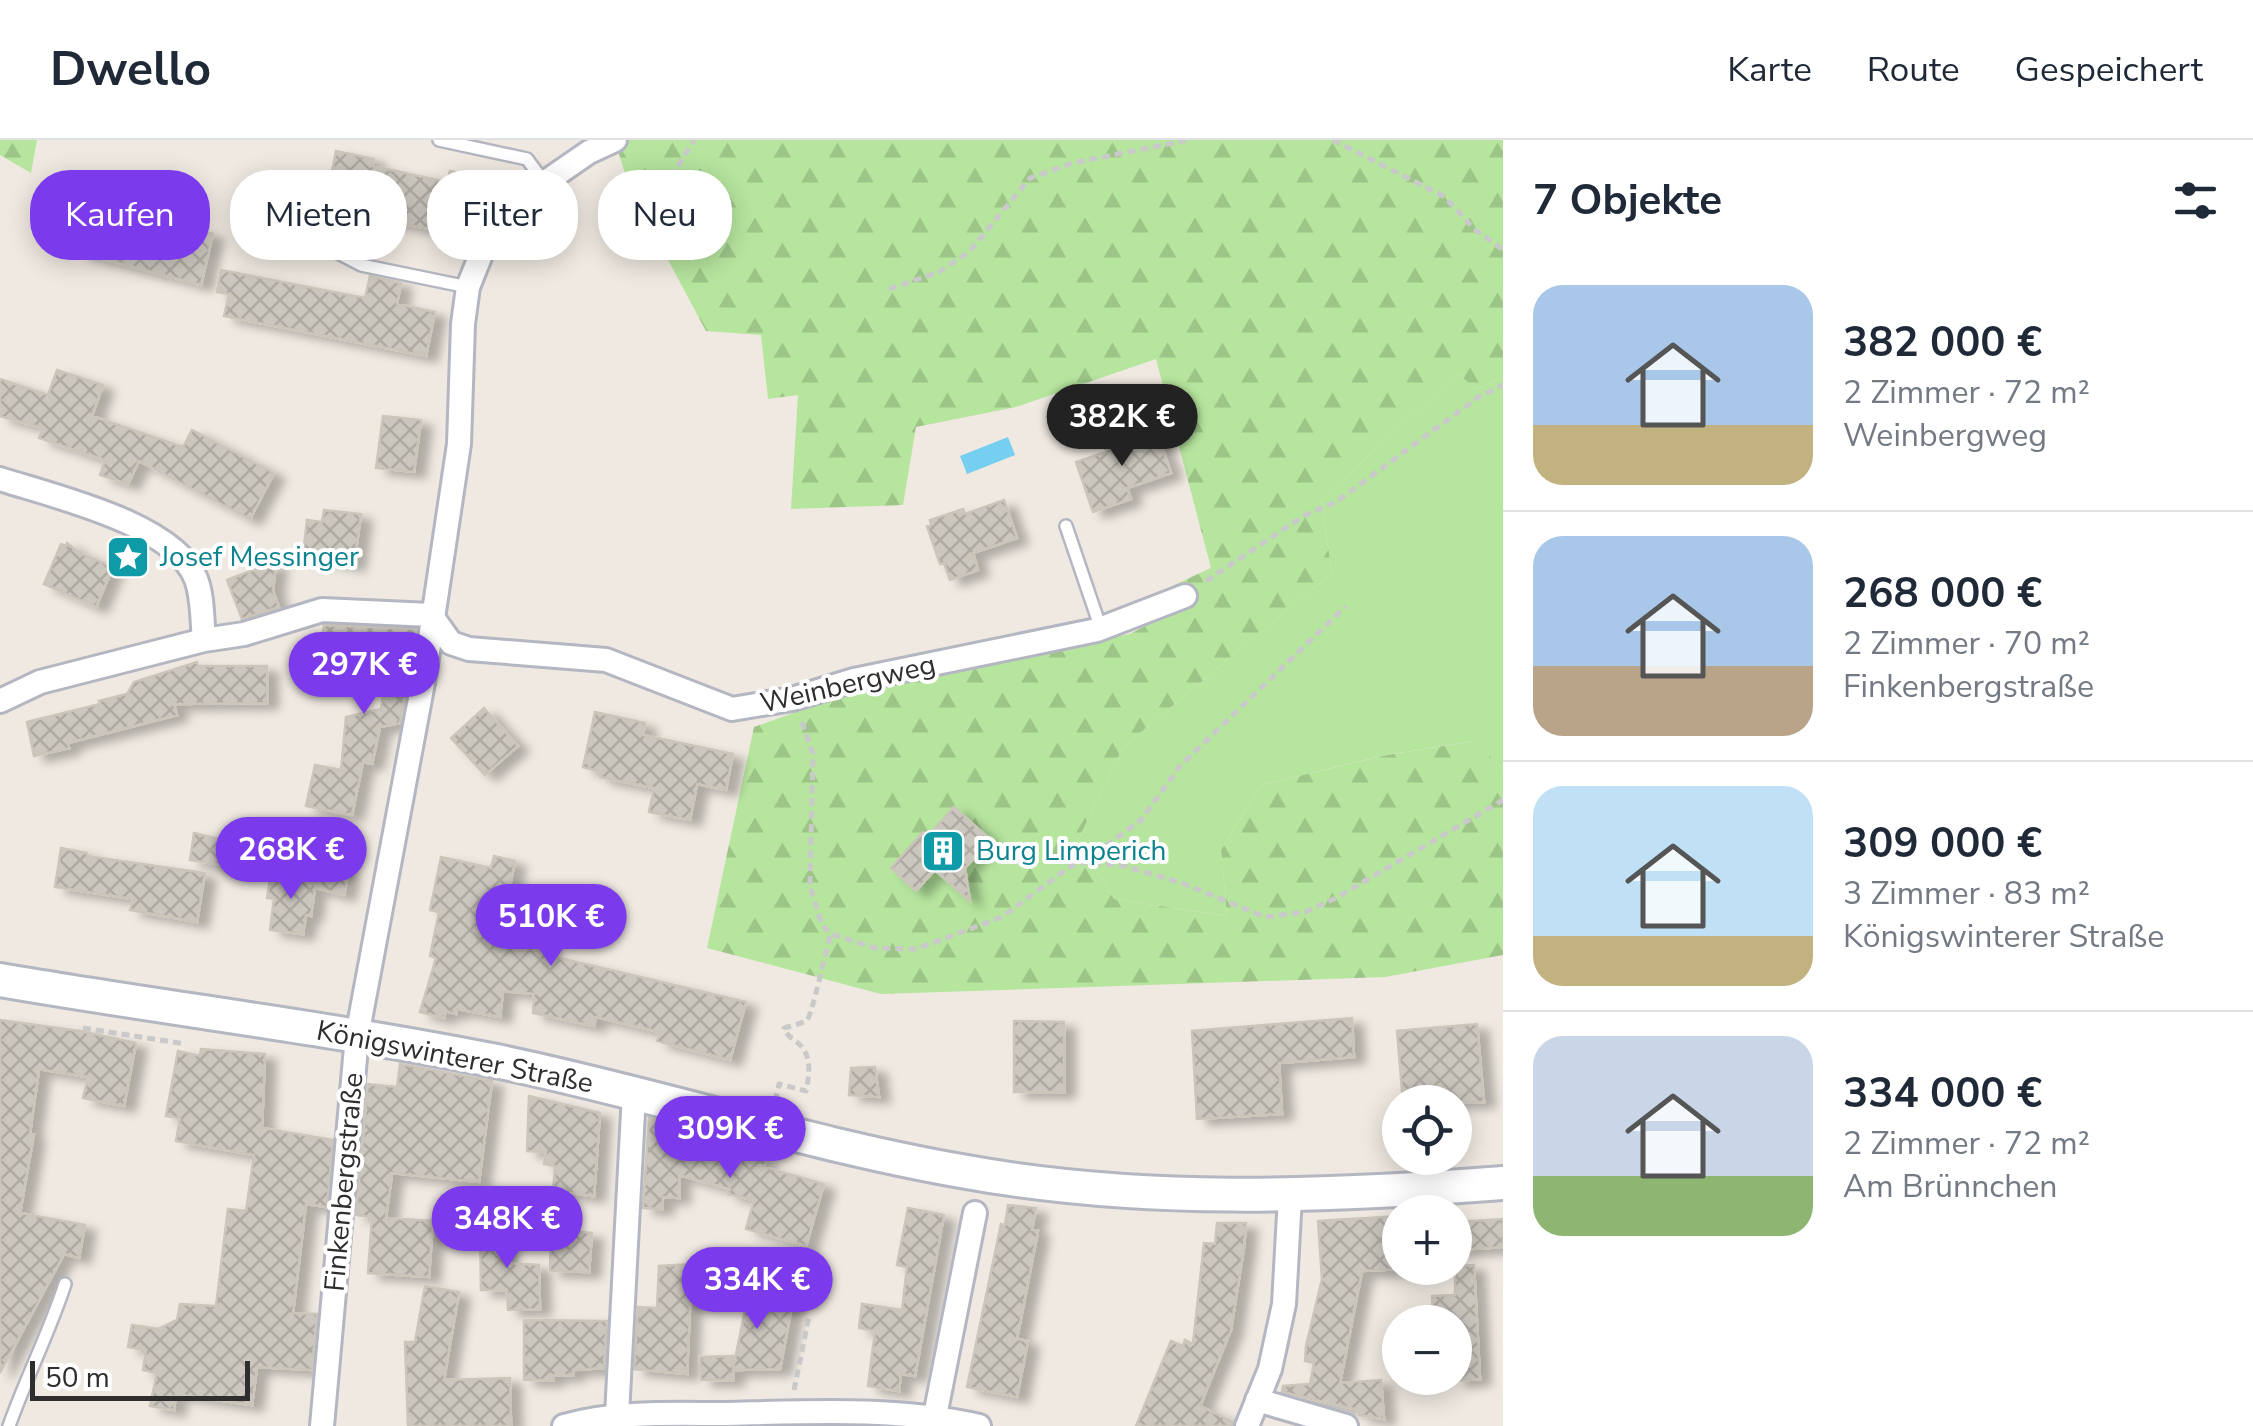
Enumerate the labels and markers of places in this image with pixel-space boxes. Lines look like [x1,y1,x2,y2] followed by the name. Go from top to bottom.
[1041,384,1203,469] pin: 382K €
[105,534,151,580] place icon: Josef Messinger
[159,538,359,576] place label: Josef Messinger
[283,632,445,717] pin: 297K €
[210,817,372,902] pin: 268K €
[920,828,966,874] building icon: Burg Limperich
[976,832,1166,870] place label: Burg Limperich
[470,884,632,969] pin: 510K €
[649,1096,811,1181] pin: 309K €
[426,1186,588,1271] pin: 348K €
[676,1247,838,1332] pin: 334K €

